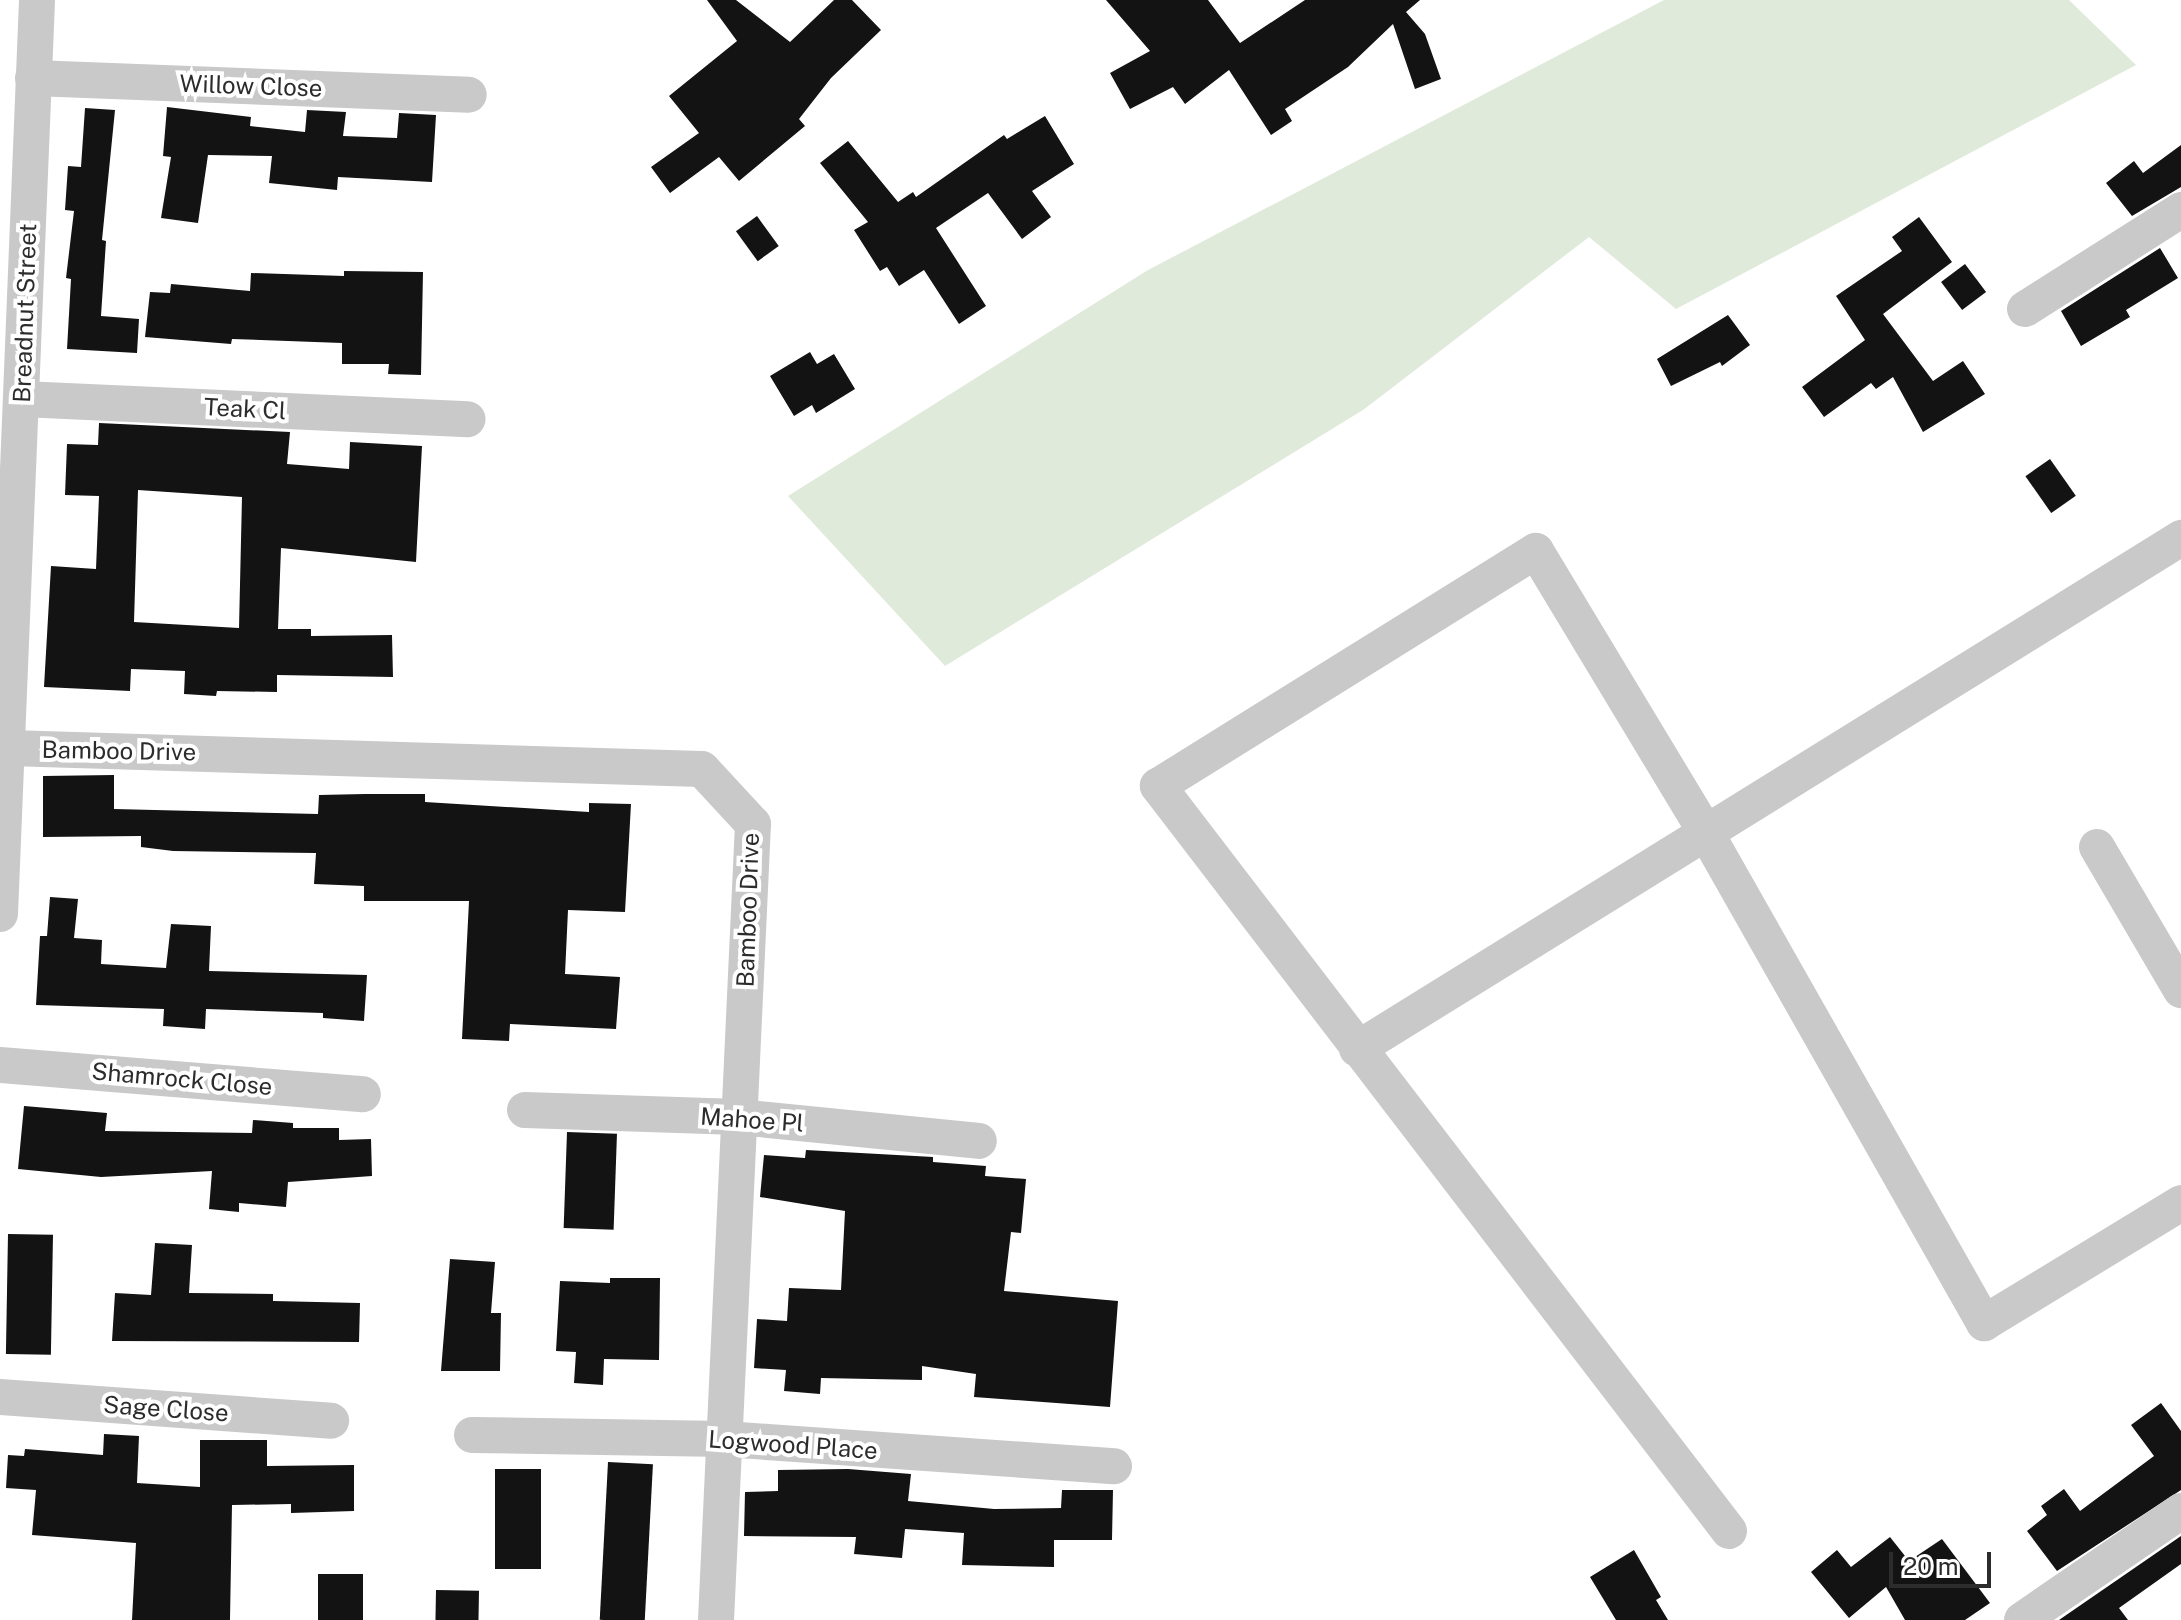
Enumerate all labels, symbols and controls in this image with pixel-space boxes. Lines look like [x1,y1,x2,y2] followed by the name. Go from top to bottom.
[179,69,323,103] street label: Willow Close
[7,223,43,403] street label: Breadnut Street
[203,392,287,426] street label: Teak Cl
[41,735,197,767] street label: Bamboo Drive
[731,832,765,988] street label: Bamboo Drive
[90,1057,274,1101] street label: Shamrock Close
[699,1102,805,1138] street label: Mahoe Pl
[102,1390,230,1428] street label: Sage Close
[707,1425,879,1465] street label: Logwood Place
[1893,1536,1995,1586] scale bar
[1903,1552,1959,1580] text: 20 m

